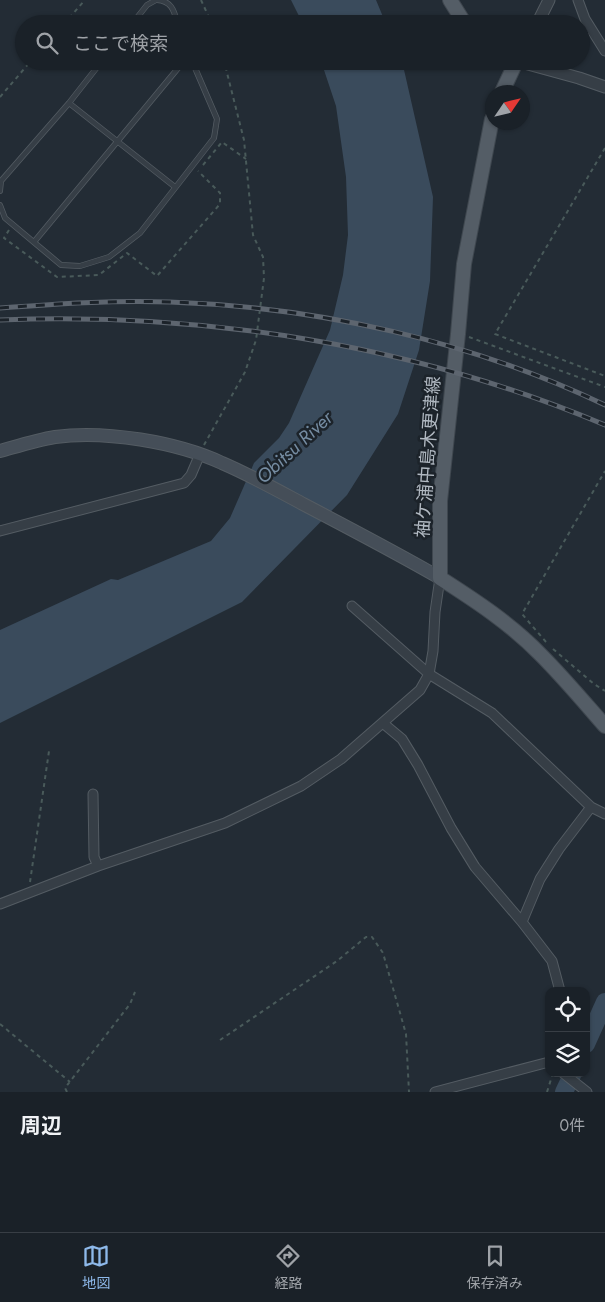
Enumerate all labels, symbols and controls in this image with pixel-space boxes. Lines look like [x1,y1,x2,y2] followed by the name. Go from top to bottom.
[15,15,590,70] search box
[33,29,61,57] icon: search
[73,30,168,57] text: ここで検索
[485,85,530,130] north arrow
[409,375,447,539] street label: 袖ケ浦中島木更津線
[250,404,340,490] water label: Obitsu River
[545,987,590,1077] map controls
[545,987,590,1032] button: locate
[545,1032,590,1077] button: layers
[20,1111,62,1141] text: 周辺
[559,1114,585,1137] text: 0件
[82,1242,110,1293] tab: 地図
[274,1242,302,1293] tab: 経路
[467,1242,523,1293] tab: 保存済み

